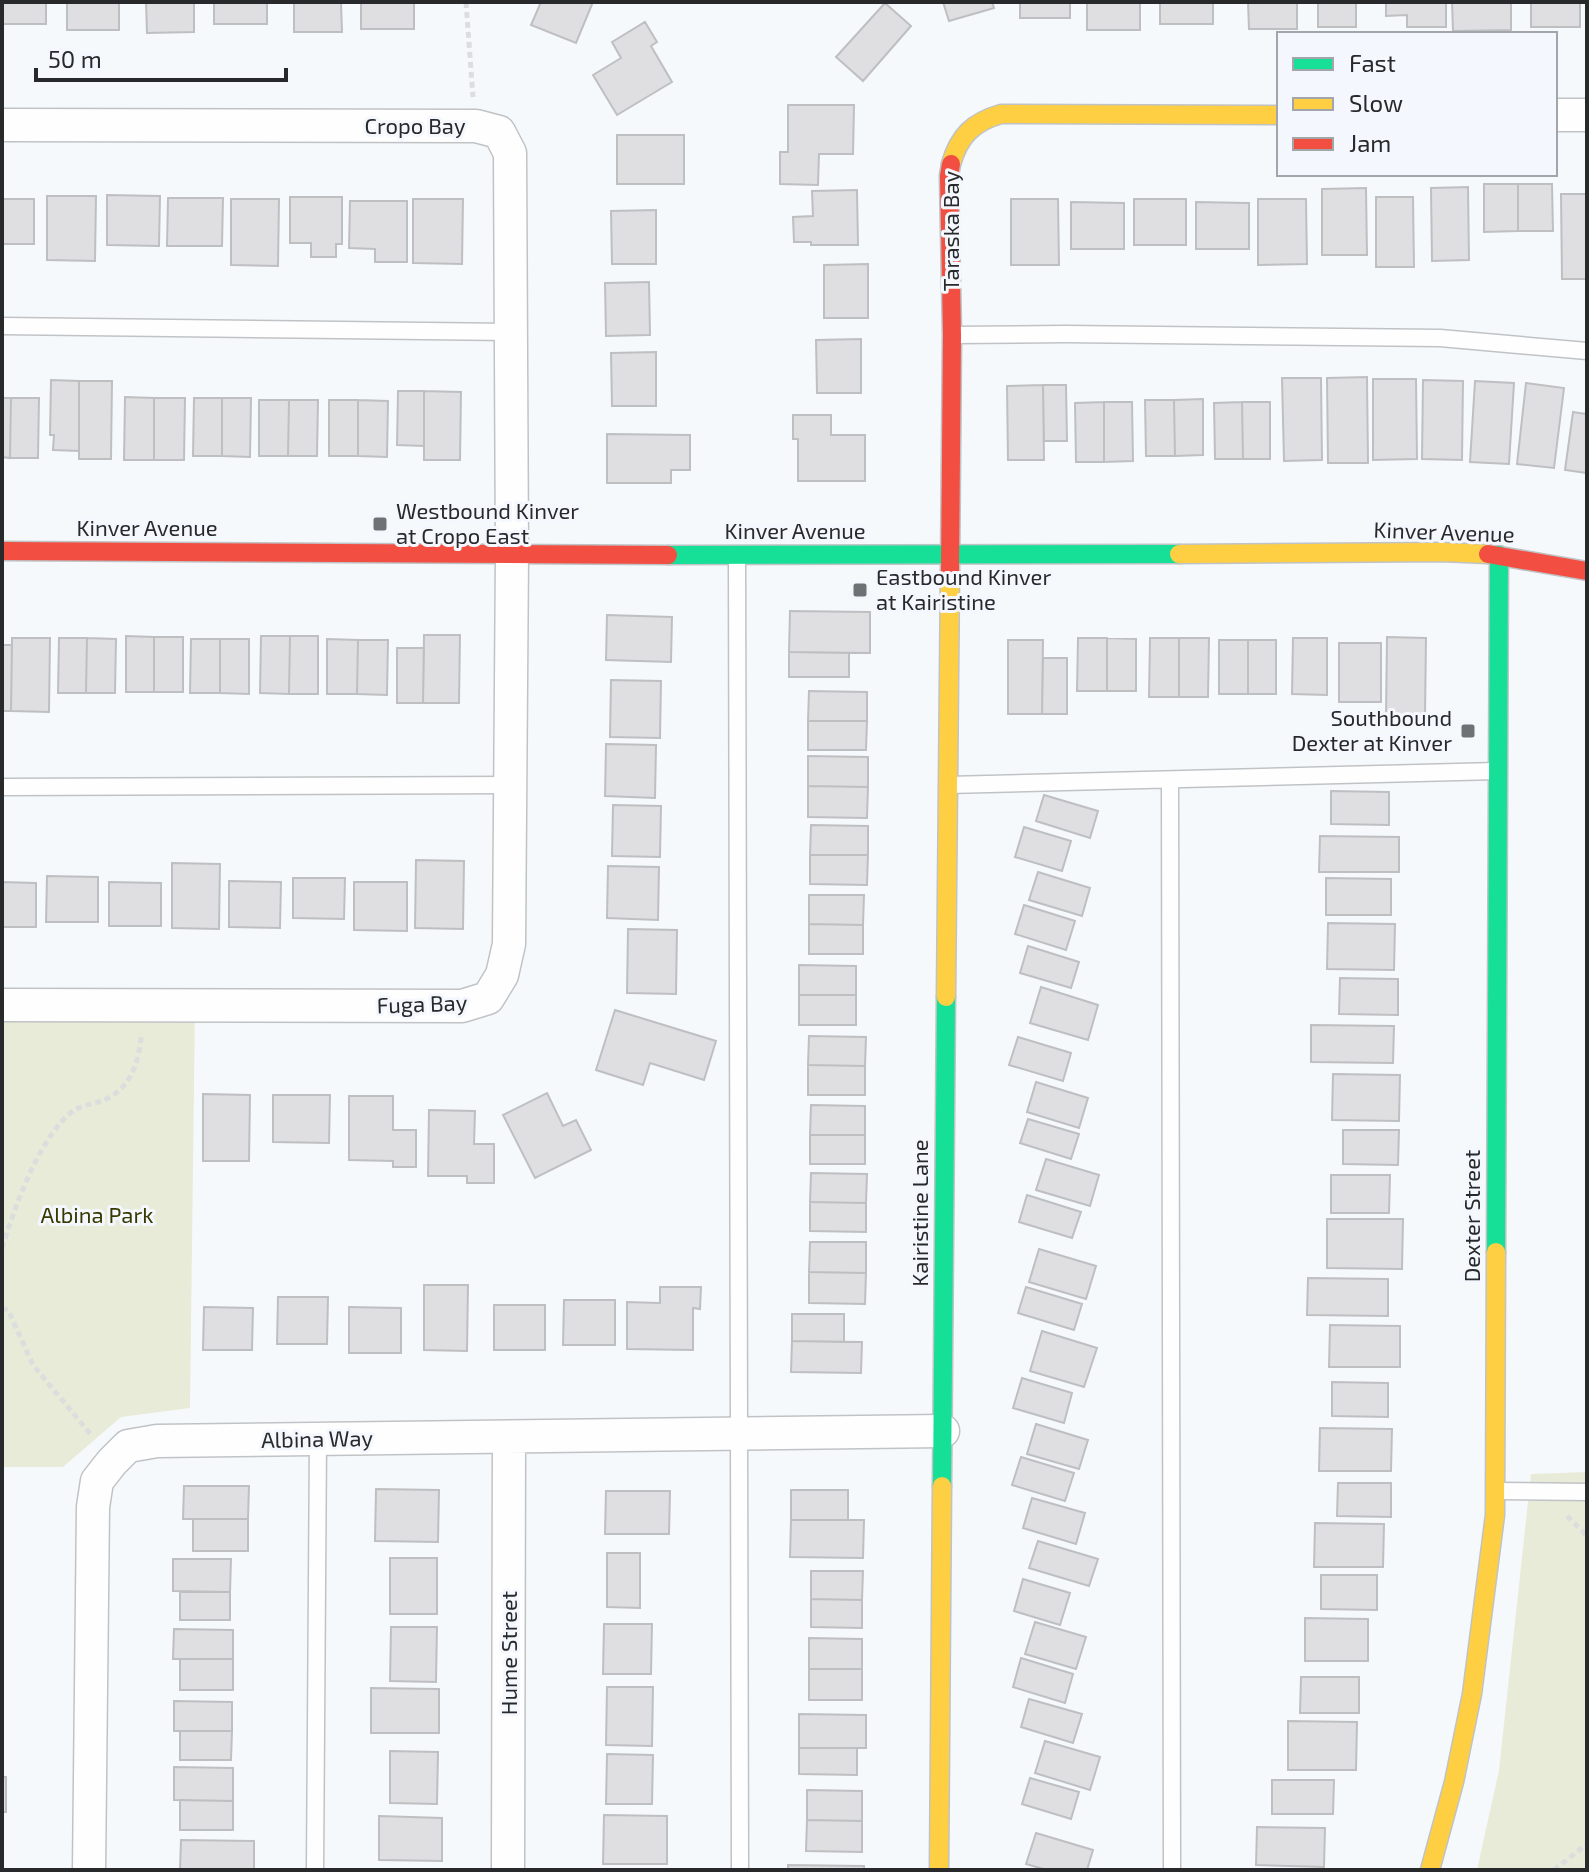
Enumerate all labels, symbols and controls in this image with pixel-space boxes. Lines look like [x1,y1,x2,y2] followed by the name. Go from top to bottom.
[36,32,286,82] scale bar
[1277,32,1557,176] legend
[48,44,102,73] text: 50 m
[1349,48,1396,77] text: Fast
[1349,88,1403,117] text: Slow
[364,112,466,138] street label: Cropo Bay
[1349,128,1391,157] text: Jam
[937,170,963,291] street label: Taraska Bay
[396,497,579,548] place label: Westbound Kinver at Cropo East
[76,514,218,540] street label: Kinver Avenue
[371,515,389,533] marker: Westbound Kinver at Cropo East
[1373,516,1515,546] street label: Kinver Avenue
[724,517,866,543] street label: Kinver Avenue
[876,563,1051,614] place label: Eastbound Kinver at Kairistine
[851,581,869,599] marker: Eastbound Kinver at Kairistine
[1292,704,1452,755] place label: Southbound Dexter at Kinver
[1459,722,1477,740] marker: Southbound Dexter at Kinver
[376,988,468,1018] street label: Fuga Bay
[906,1139,932,1287] street label: Kairistine Lane
[1458,1150,1484,1282] street label: Dexter Street
[41,1201,153,1227] park label: Albina Park
[261,1424,374,1452] street label: Albina Way
[495,1591,521,1715] street label: Hume Street

